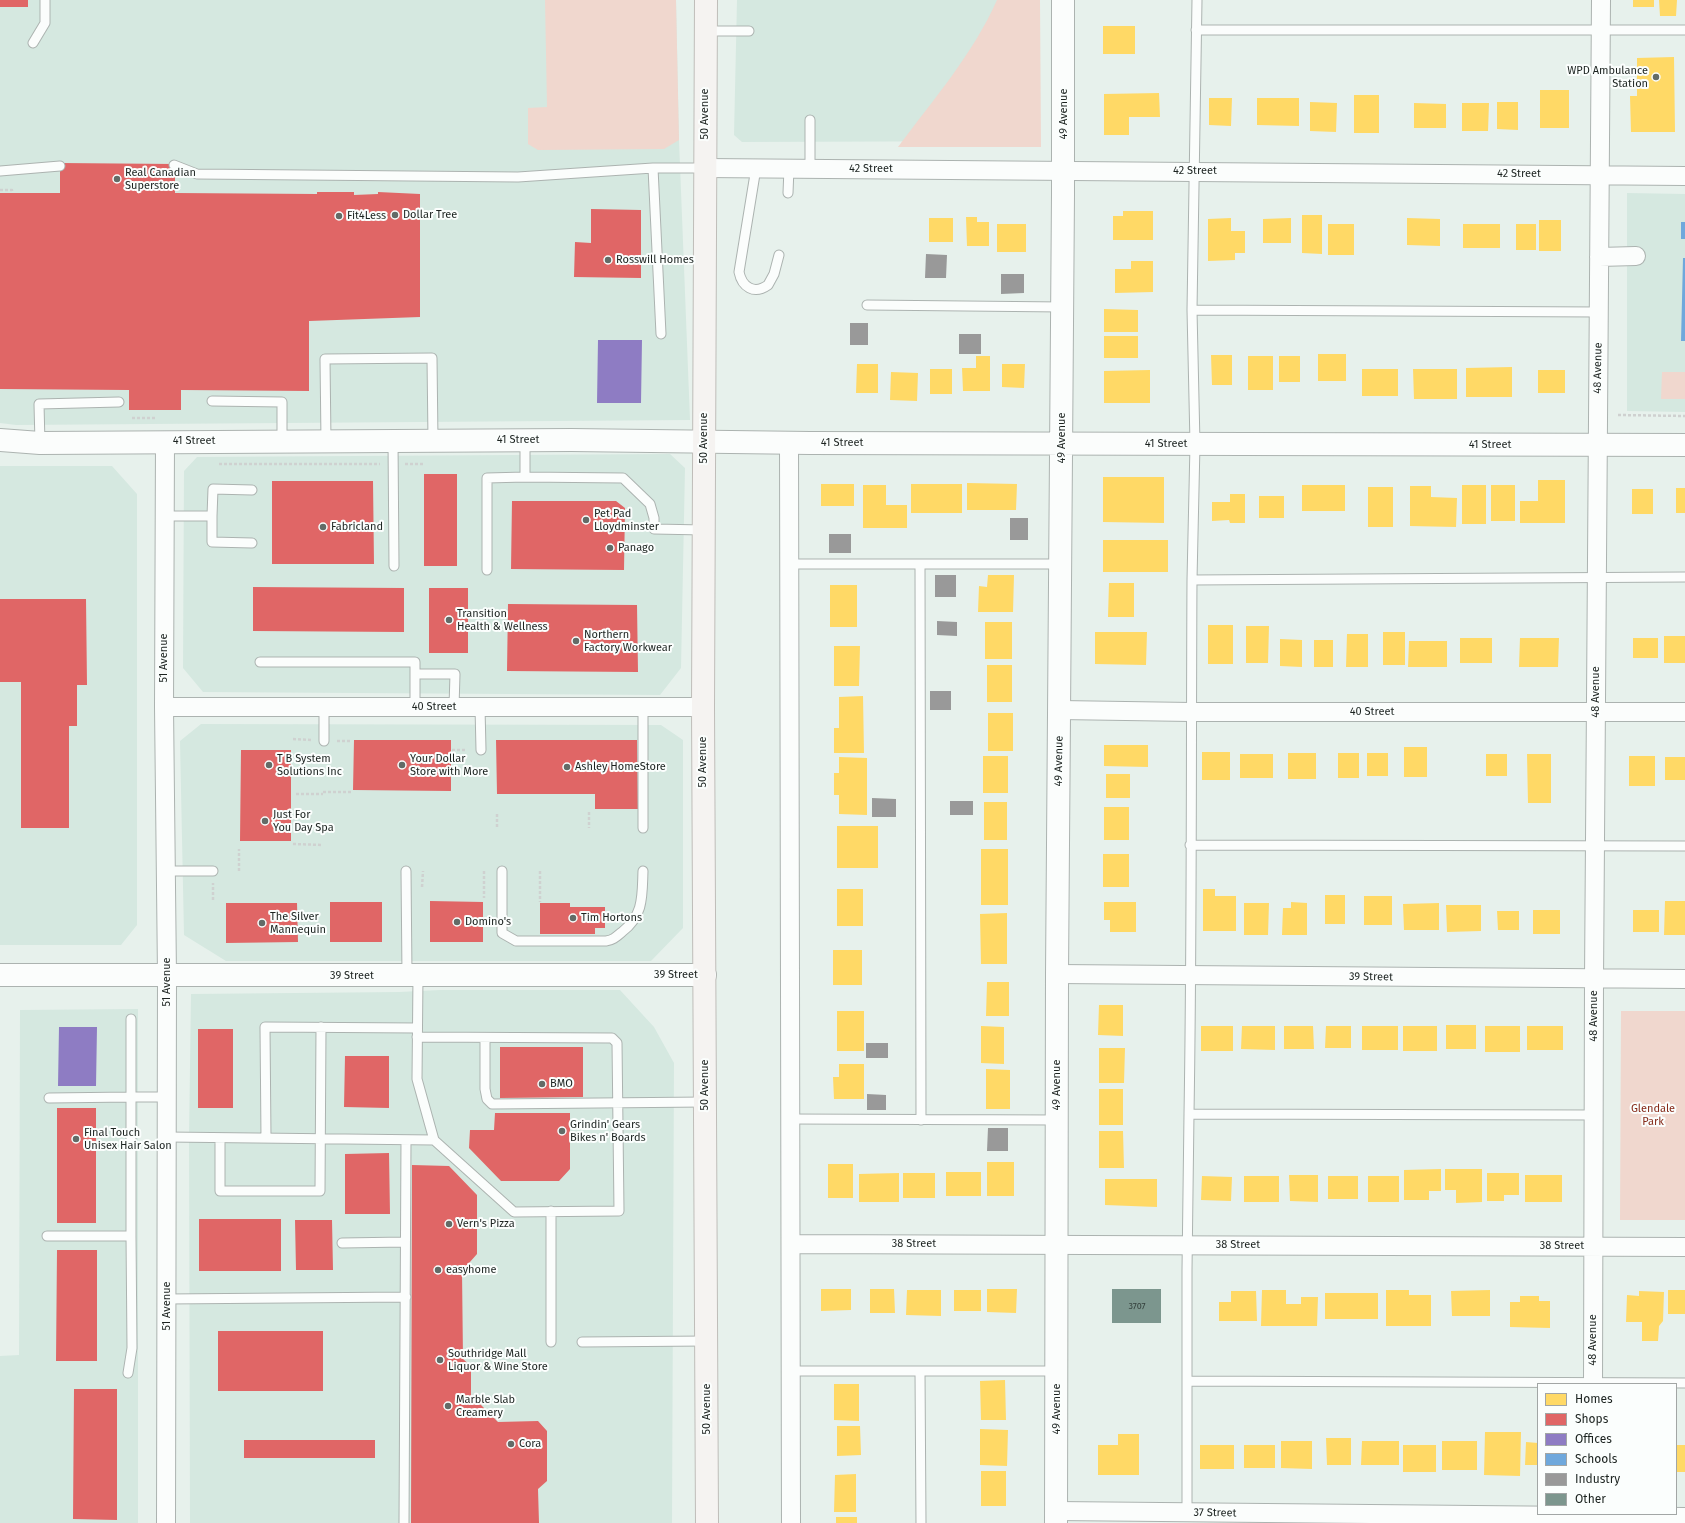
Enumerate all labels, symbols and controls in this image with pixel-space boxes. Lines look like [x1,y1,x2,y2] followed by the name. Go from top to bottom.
[1567,64,1648,90] place label: WPD Ambulance Station
[1651,72,1661,82] marker: WPD Ambulance Station
[698,88,712,140] street label: 50 Avenue
[1057,89,1071,139] street label: 49 Avenue
[849,162,893,176] street label: 42 Street
[1173,164,1217,178] street label: 42 Street
[125,166,196,192] place label: Real Canadian Superstore
[1497,167,1541,181] street label: 42 Street
[112,174,122,184] marker: Real Canadian Superstore
[403,208,457,222] place label: Dollar Tree
[347,209,386,223] place label: Fit4Less
[390,210,400,220] marker: Dollar Tree
[334,211,344,221] marker: Fit4Less
[616,253,694,267] place label: Rosswill Homes
[603,255,613,265] marker: Rosswill Homes
[1591,342,1605,394] street label: 48 Avenue
[697,412,711,464] street label: 50 Avenue
[1055,413,1069,463] street label: 49 Avenue
[497,433,539,447] street label: 41 Street
[173,434,215,448] street label: 41 Street
[821,436,863,450] street label: 41 Street
[1145,437,1187,451] street label: 41 Street
[1469,438,1511,452] street label: 41 Street
[594,507,659,533] place label: Pet Pad Lloydminster
[581,515,591,525] marker: Pet Pad Lloydminster
[331,520,383,534] place label: Fabricland
[318,522,328,532] marker: Fabricland
[618,541,654,555] place label: Panago
[605,543,615,553] marker: Panago
[457,607,548,633] place label: Transition Health & Wellness
[444,615,454,625] marker: Transition Health & Wellness
[584,628,672,654] place label: Northern Factory Workwear
[157,633,171,683] street label: 51 Avenue
[571,636,581,646] marker: Northern Factory Workwear
[1589,666,1603,718] street label: 48 Avenue
[412,700,456,714] street label: 40 Street
[1350,705,1394,719] street label: 40 Street
[1052,735,1066,787] street label: 49 Avenue
[696,736,710,788] street label: 50 Avenue
[277,752,342,778] place label: T B System Solutions Inc
[410,752,488,778] place label: Your Dollar Store with More
[264,760,274,770] marker: T B System Solutions Inc
[397,760,407,770] marker: Your Dollar Store with More
[575,760,666,774] place label: Ashley HomeStore
[562,762,572,772] marker: Ashley HomeStore
[273,808,334,834] place label: Just For You Day Spa
[260,816,270,826] marker: Just For You Day Spa
[270,910,326,936] place label: The Silver Mannequin
[581,911,642,925] place label: Tim Hortons
[568,913,578,923] marker: Tim Hortons
[465,915,511,929] place label: Domino's
[452,917,462,927] marker: Domino's
[257,918,267,928] marker: The Silver Mannequin
[160,957,174,1007] street label: 51 Avenue
[654,968,698,982] street label: 39 Street
[330,969,374,983] street label: 39 Street
[1349,970,1393,984] street label: 39 Street
[1587,990,1601,1042] street label: 48 Avenue
[698,1059,712,1111] street label: 50 Avenue
[1050,1060,1064,1110] street label: 49 Avenue
[550,1077,573,1091] place label: BMO
[537,1079,547,1089] marker: BMO
[1631,1102,1675,1128] park label: Glendale Park
[570,1118,646,1144] place label: Grindin' Gears Bikes n' Boards
[84,1126,172,1152] place label: Final Touch Unisex Hair Salon
[557,1126,567,1136] marker: Grindin' Gears Bikes n' Boards
[71,1134,81,1144] marker: Final Touch Unisex Hair Salon
[457,1217,515,1231] place label: Vern's Pizza
[444,1219,454,1229] marker: Vern's Pizza
[892,1237,936,1251] street label: 38 Street
[1216,1238,1260,1252] street label: 38 Street
[1540,1239,1584,1253] street label: 38 Street
[446,1263,496,1277] place label: easyhome
[433,1265,443,1275] marker: easyhome
[160,1281,174,1331] street label: 51 Avenue
[1128,1301,1146,1311] house number: 3707
[1586,1314,1600,1366] street label: 48 Avenue
[448,1347,548,1373] place label: Southridge Mall Liquor & Wine Store
[435,1355,445,1365] marker: Southridge Mall Liquor & Wine Store
[700,1383,714,1435] street label: 50 Avenue
[1537,1383,1677,1515] legend
[1050,1384,1064,1434] street label: 49 Avenue
[1575,1392,1613,1406] text: Homes
[456,1393,515,1419] place label: Marble Slab Creamery
[443,1401,453,1411] marker: Marble Slab Creamery
[1575,1412,1608,1426] text: Shops
[1575,1432,1612,1446] text: Offices
[519,1437,541,1451] place label: Cora
[506,1439,516,1449] marker: Cora
[1575,1452,1617,1466] text: Schools
[1575,1472,1620,1486] text: Industry
[1575,1492,1606,1506] text: Other
[1193,1506,1237,1520] street label: 37 Street

